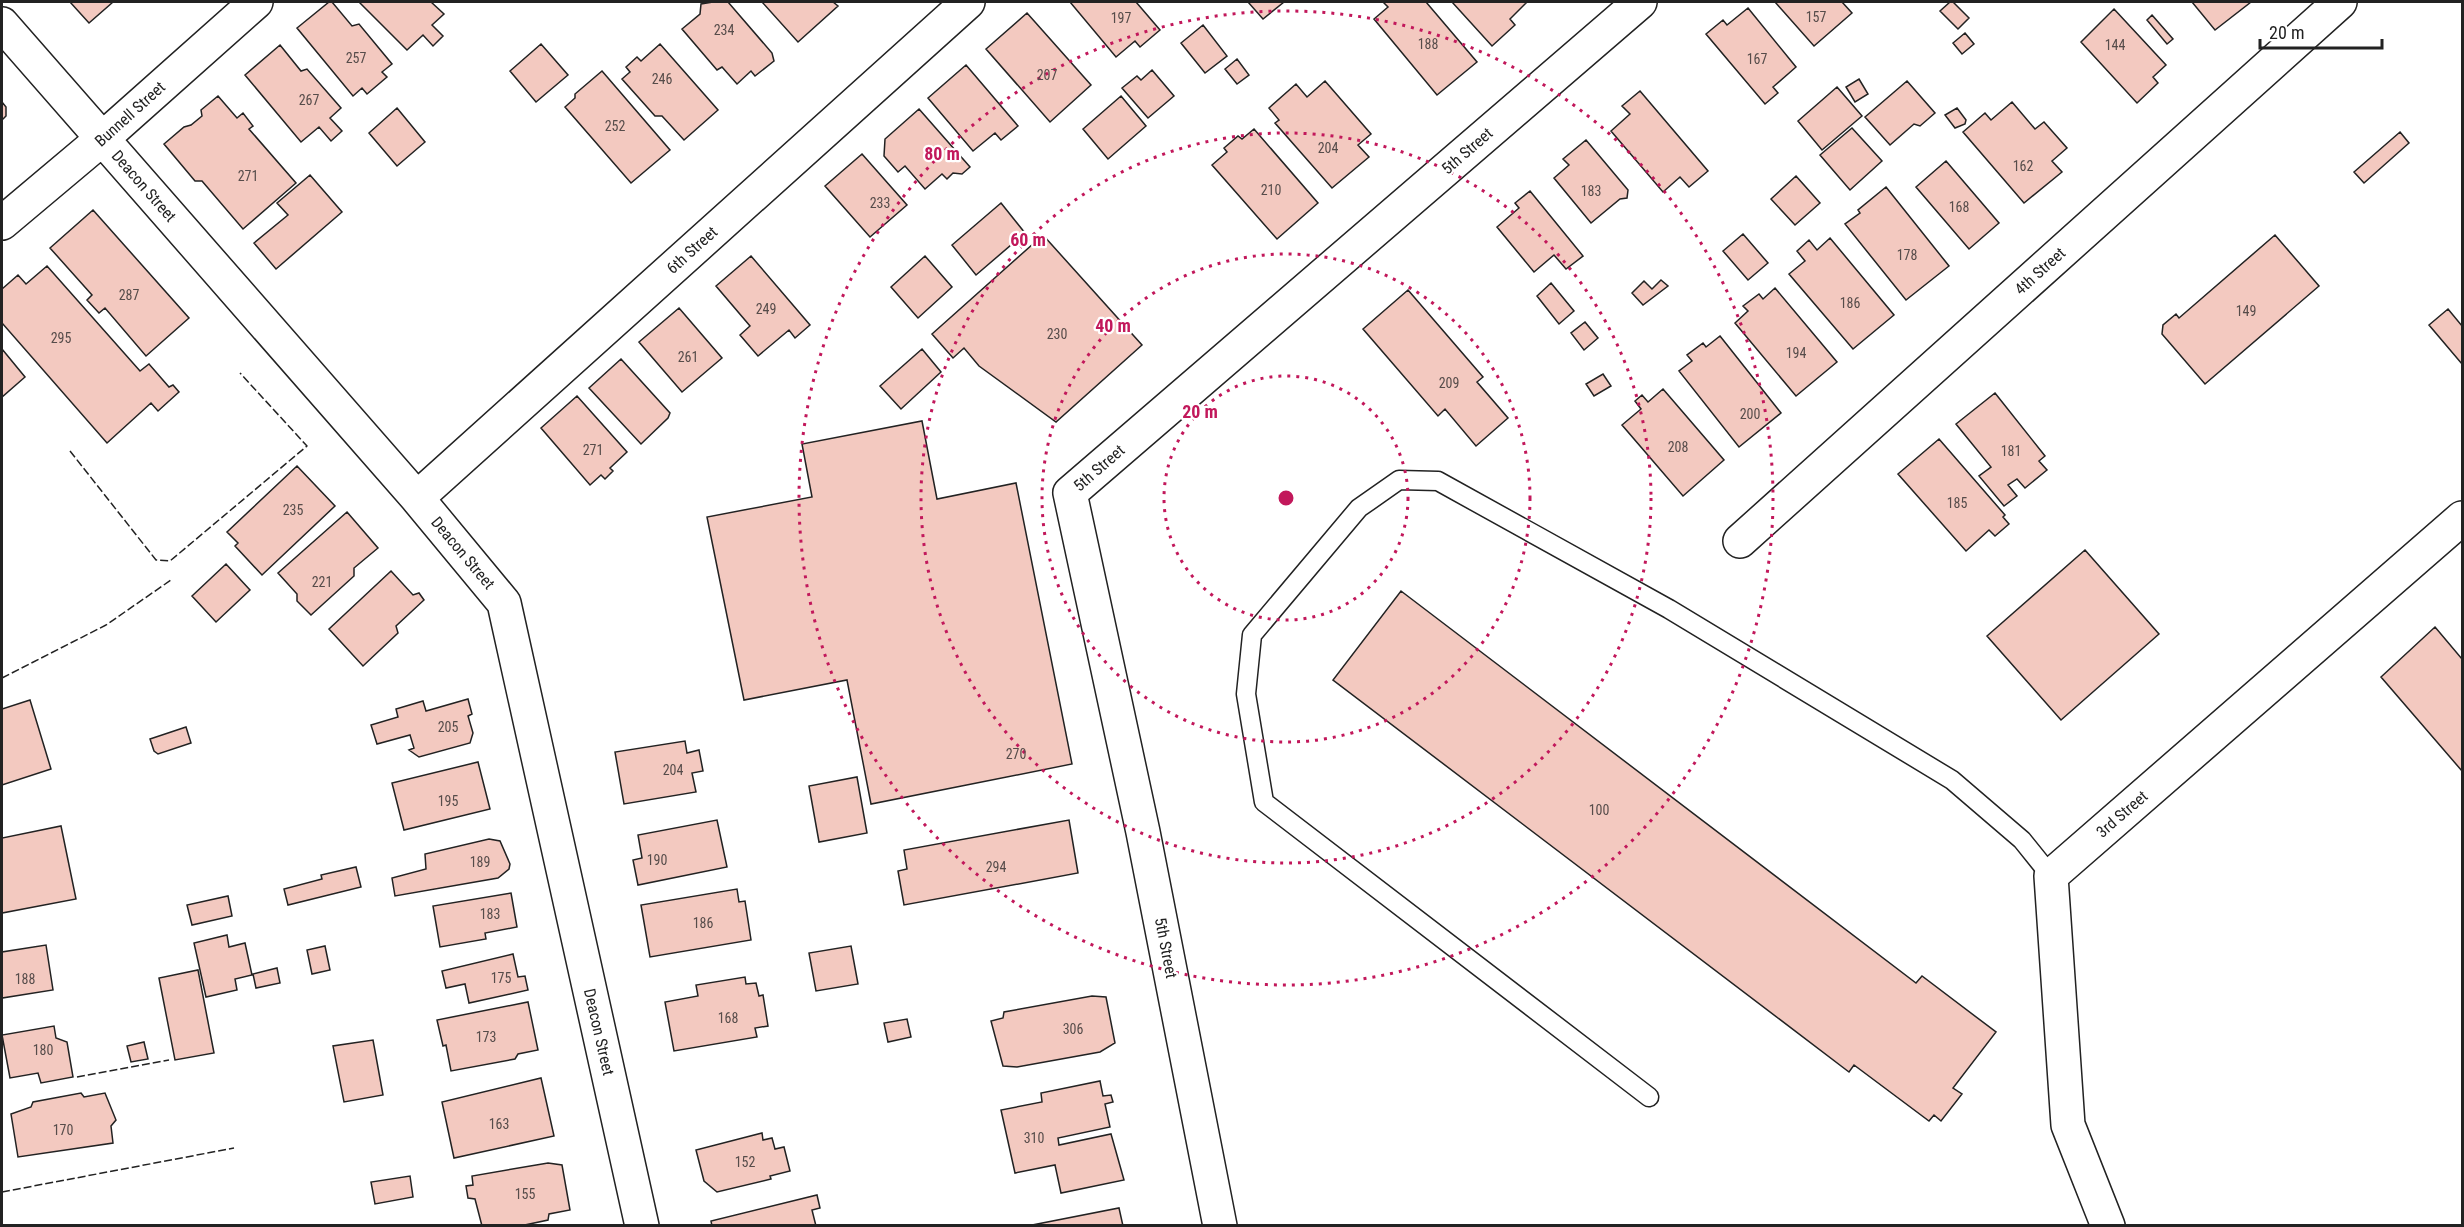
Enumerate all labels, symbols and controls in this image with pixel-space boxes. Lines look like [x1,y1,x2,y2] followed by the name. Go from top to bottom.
[1806,9,1826,25] house number: 157
[1111,10,1131,26] house number: 197
[2260,12,2382,50] scale bar
[714,22,734,38] house number: 234
[2269,22,2304,43] text: 20 m
[1418,36,1438,52] house number: 188
[2105,37,2125,53] house number: 144
[346,50,366,66] house number: 257
[1747,51,1767,67] house number: 167
[1037,67,1057,83] house number: 207
[652,71,672,87] house number: 246
[91,77,169,150] street label: Bunnell Street
[299,92,319,108] house number: 267
[605,118,625,134] house number: 252
[1438,123,1497,178] street label: 5th Street
[1318,140,1338,156] house number: 204
[924,143,960,164] text: 80 m
[108,146,180,226] street label: Deacon Street
[2013,158,2033,174] house number: 162
[238,168,258,184] house number: 271
[1261,182,1281,198] house number: 210
[1581,183,1601,199] house number: 183
[870,195,890,211] house number: 233
[1949,199,1969,215] house number: 168
[663,222,721,278] street label: 6th Street
[1010,229,1046,250] text: 60 m
[2011,243,2069,299] street label: 4th Street
[1897,247,1917,263] house number: 178
[119,287,139,303] house number: 287
[1840,295,1860,311] house number: 186
[756,301,776,317] house number: 249
[2236,303,2256,319] house number: 149
[1095,315,1131,336] text: 40 m
[1047,326,1067,342] house number: 230
[51,330,71,346] house number: 295
[1786,345,1806,361] house number: 194
[678,349,698,365] house number: 261
[1439,375,1459,391] house number: 209
[1182,401,1218,422] text: 20 m
[1740,406,1760,422] house number: 200
[1668,439,1688,455] house number: 208
[1070,440,1129,495] street label: 5th Street
[583,442,603,458] house number: 271
[2001,443,2021,459] house number: 181
[1276,488,1296,508] centre of rings
[1947,495,1967,511] house number: 185
[283,502,303,518] house number: 235
[427,513,499,593] street label: Deacon Street
[312,574,332,590] house number: 221
[438,719,458,735] house number: 205
[1006,746,1026,762] house number: 270
[663,762,683,778] house number: 204
[2092,786,2152,841] street label: 3rd Street
[438,793,458,809] house number: 195
[1589,802,1609,818] house number: 100
[647,852,667,868] house number: 190
[470,854,490,870] house number: 189
[986,859,1006,875] house number: 294
[480,906,500,922] house number: 183
[693,915,713,931] house number: 186
[1151,916,1181,980] street label: 5th Street
[491,970,511,986] house number: 175
[15,971,35,987] house number: 188
[580,987,618,1078] street label: Deacon Street
[718,1010,738,1026] house number: 168
[1063,1021,1083,1037] house number: 306
[476,1029,496,1045] house number: 173
[33,1042,53,1058] house number: 180
[489,1116,509,1132] house number: 163
[53,1122,73,1138] house number: 170
[1024,1130,1044,1146] house number: 310
[735,1154,755,1170] house number: 152
[515,1186,535,1202] house number: 155

